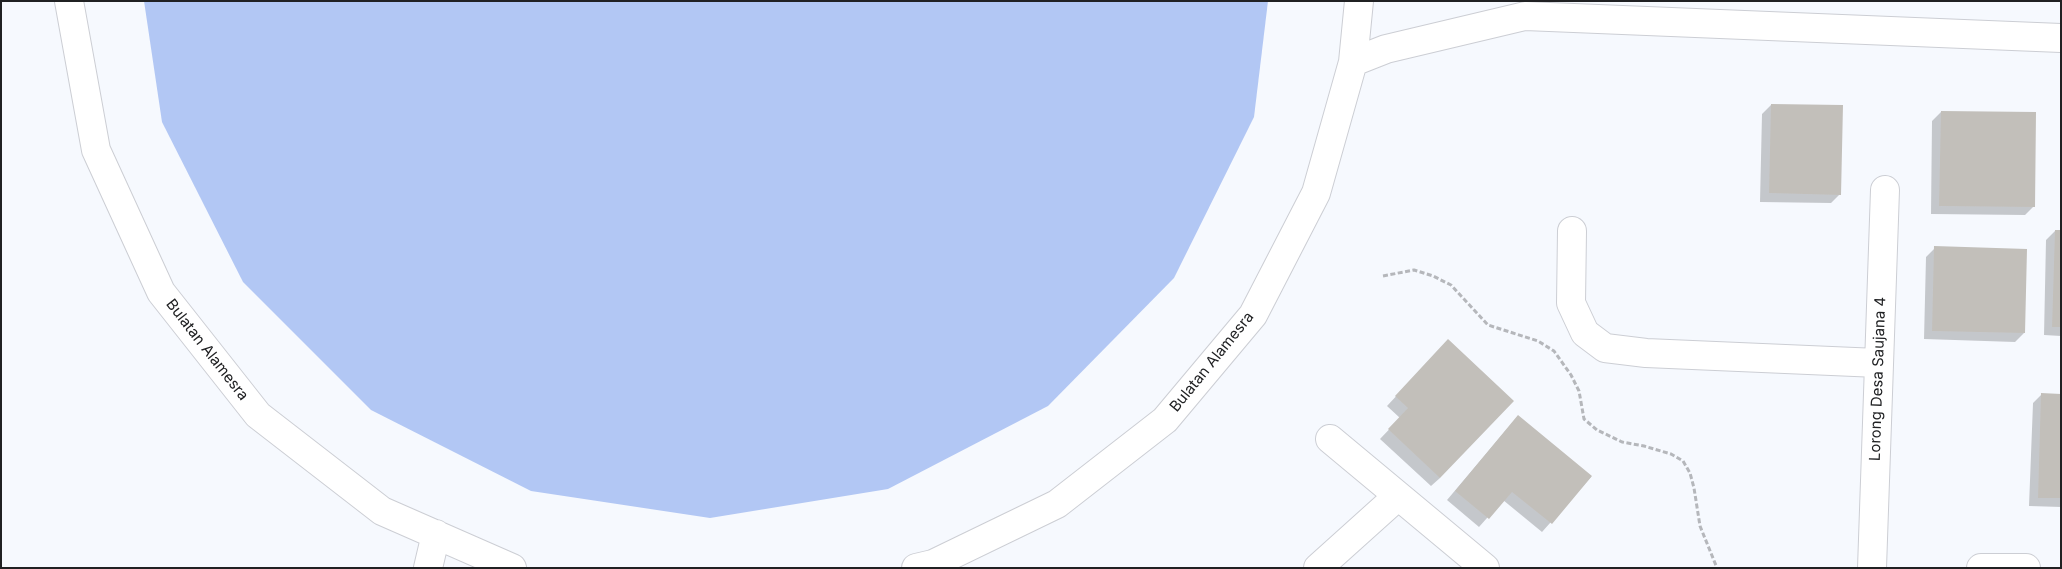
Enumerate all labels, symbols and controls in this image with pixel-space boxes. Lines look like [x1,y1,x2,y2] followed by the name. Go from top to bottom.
[162,296,252,404] street label: Bulatan Alamesra
[1866,297,1890,461] street label: Lorong Desa Saujana 4
[1166,308,1258,416] street label: Bulatan Alamesra

